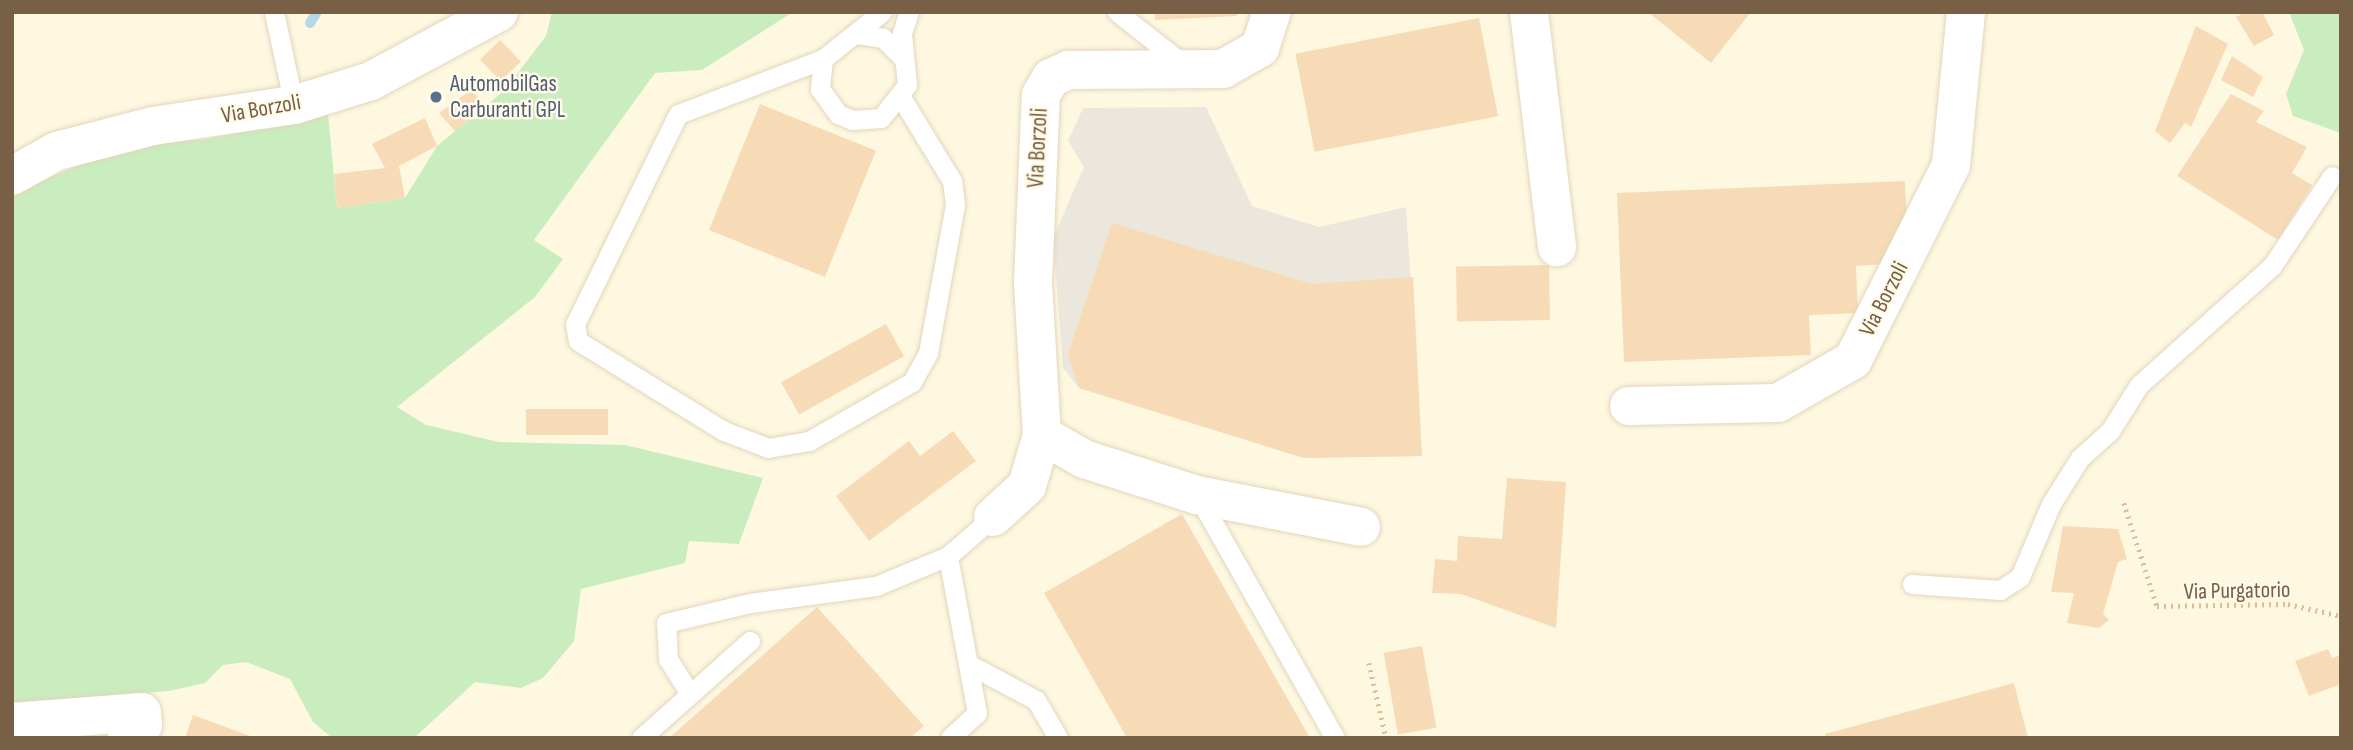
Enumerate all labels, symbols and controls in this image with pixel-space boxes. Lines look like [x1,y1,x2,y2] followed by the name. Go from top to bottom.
[450,70,565,124] place label: AutomobilGas Carburanti GPL
[219,88,303,130] street label: Via Borzoli
[428,89,444,105] marker: AutomobilGas Carburanti GPL
[1022,107,1054,189] street label: Via Borzoli
[1854,257,1914,341] street label: Via Borzoli
[2183,576,2291,606] street label: Via Purgatorio

